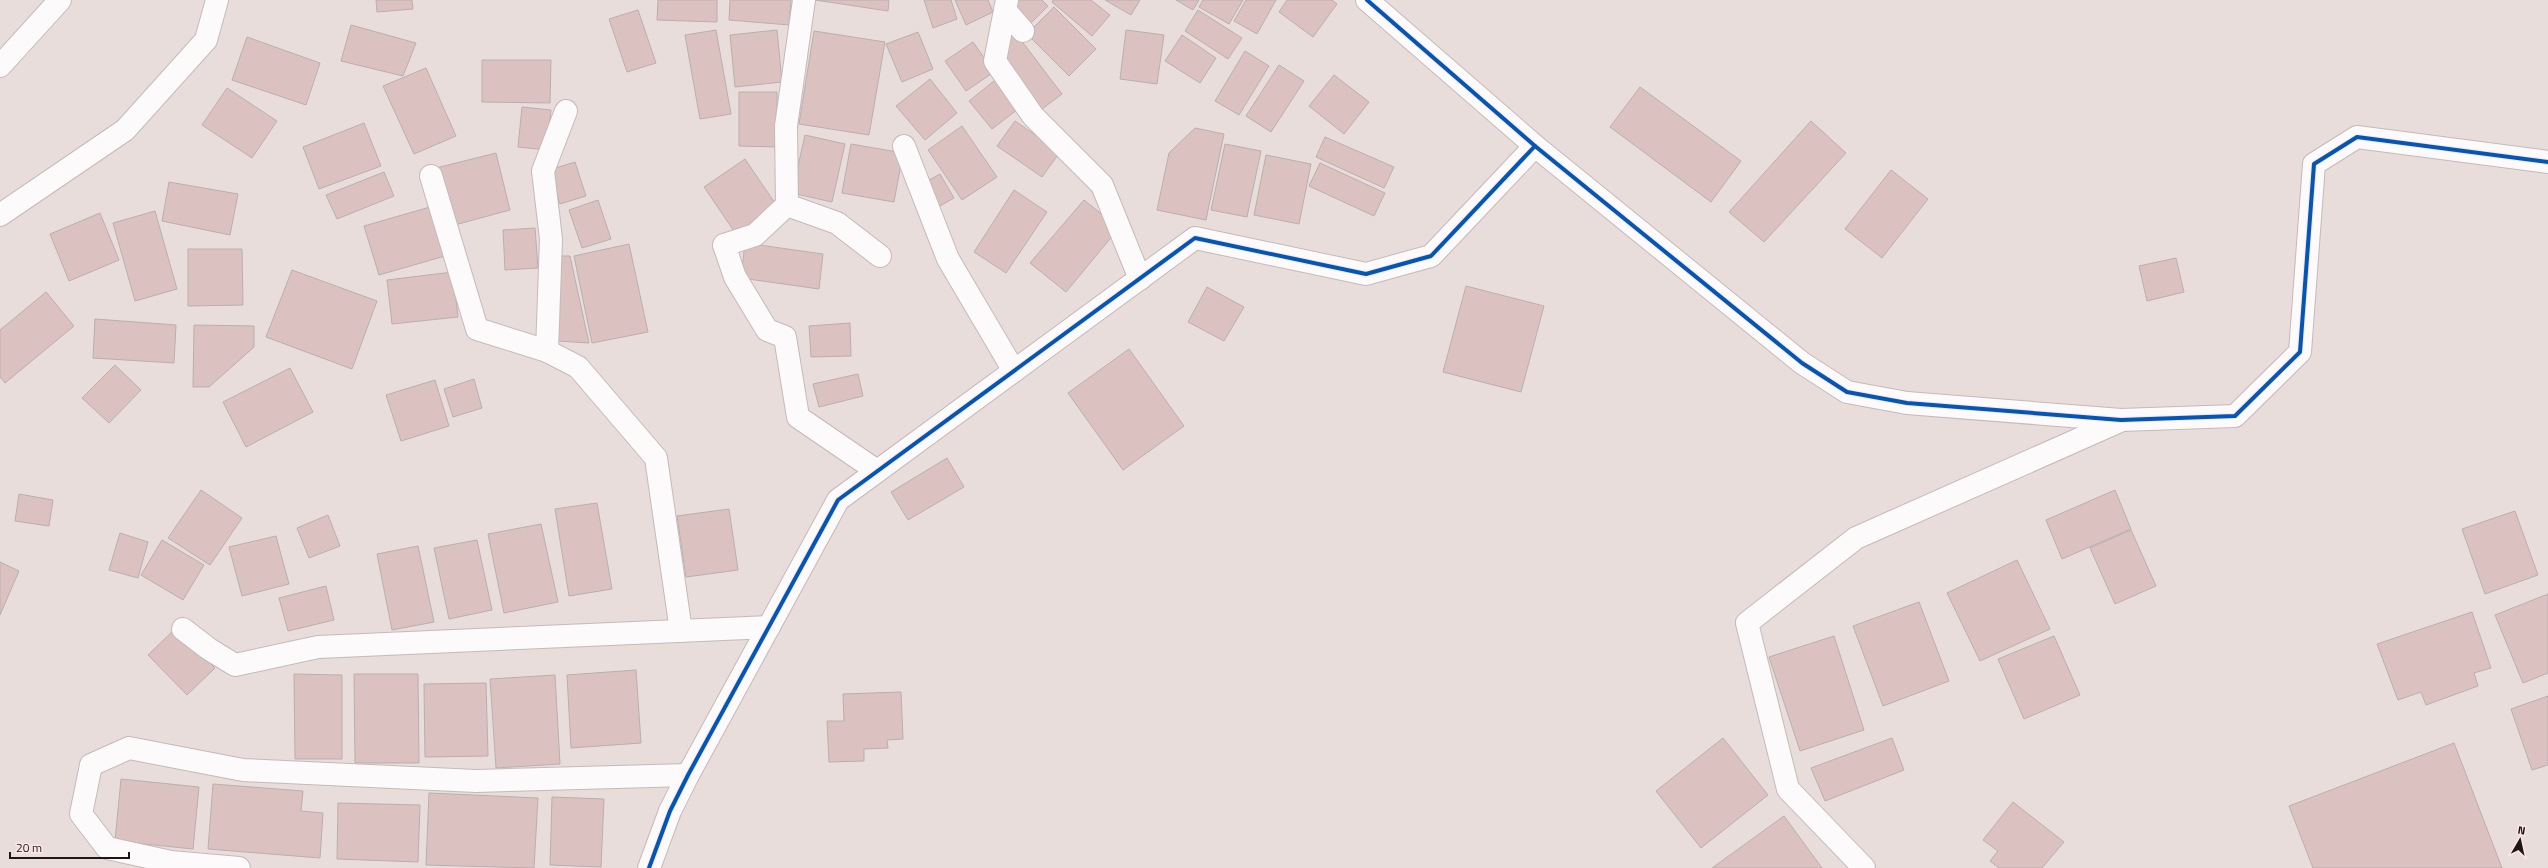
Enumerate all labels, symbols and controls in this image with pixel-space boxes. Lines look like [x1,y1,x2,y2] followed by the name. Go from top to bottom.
[2500,820,2540,860] north arrow
[2517,822,2527,839] text: N
[10,834,129,860] scale bar
[16,838,42,857] text: 20 m

